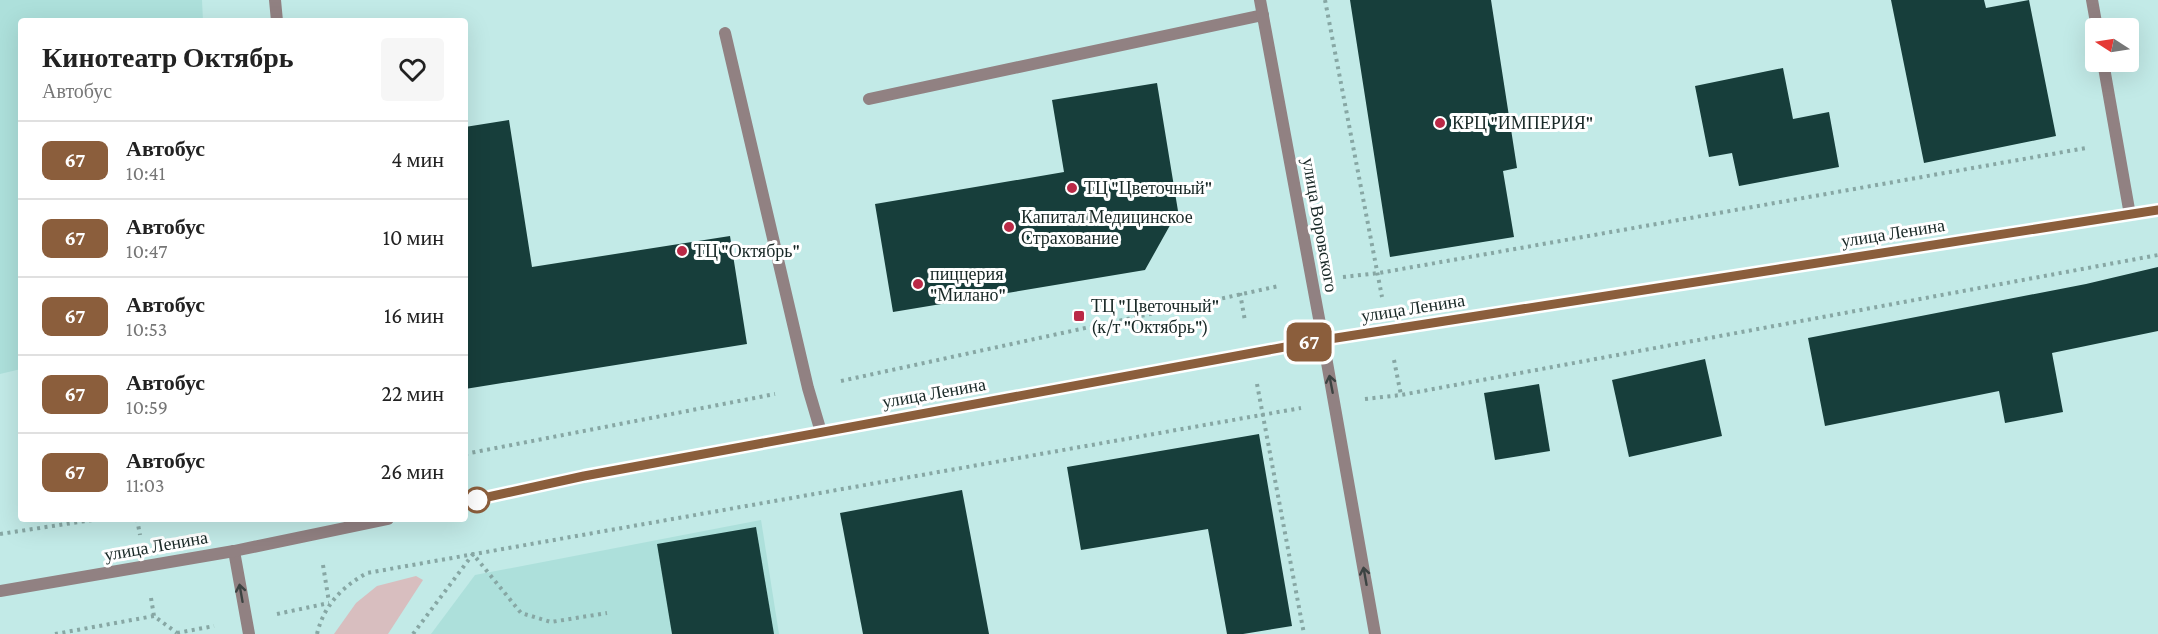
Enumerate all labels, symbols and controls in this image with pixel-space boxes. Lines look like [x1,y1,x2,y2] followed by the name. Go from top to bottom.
[2085,18,2139,72] north arrow
[2085,18,2139,72] map controls
[381,38,444,101] button: heart
[42,42,294,73] text: Кинотеатр Октябрь
[42,80,112,102] text: Автобус
[1452,113,1593,133] place label: КРЦ "ИМПЕРИЯ"
[1433,116,1447,130] marker: КРЦ "ИМПЕРИЯ"
[126,136,205,161] text: Автобус
[391,147,444,172] text: 4 мин
[65,148,85,172] text: 67
[1298,156,1342,294] street label: улица Воровского
[126,162,165,184] text: 10:41
[1084,178,1212,198] place label: ТЦ "Цветочный"
[1065,181,1079,195] marker: ТЦ "Цветочный"
[1021,207,1193,248] place label: Капитал Медицинское Страхование
[126,214,205,239] text: Автобус
[1840,215,1946,251] street label: улица Ленина
[1002,220,1016,234] marker: Капитал Медицинское Страхование
[383,225,444,250] text: 10 мин
[65,226,85,250] text: 67
[126,240,167,262] text: 10:47
[694,241,800,261] place label: ТЦ "Октябрь"
[675,244,689,258] marker: ТЦ "Октябрь"
[930,264,1006,305] place label: пиццерия "Милано"
[911,277,925,291] marker: пиццерия "Милано"
[1360,290,1466,326] street label: улица Ленина
[126,292,205,317] text: Автобус
[1091,296,1219,338] place label: ТЦ "Цветочный" (к/т "Октябрь")
[384,303,444,328] text: 16 мин
[65,304,85,328] text: 67
[1072,309,1086,323] marker: ТЦ "Цветочный" (к/т "Октябрь")
[126,318,167,340] text: 10:53
[1282,322,1336,362] line badge: 67
[1299,330,1319,354] text: 67
[126,370,205,395] text: Автобус
[881,374,987,412] street label: улица Ленина
[1325,375,1336,395] one-way arrow
[382,381,444,406] text: 22 мин
[65,382,85,406] text: 67
[126,396,168,418] text: 10:59
[126,448,205,473] text: Автобус
[381,459,444,484] text: 26 мин
[65,460,85,484] text: 67
[126,474,164,496] text: 11:03
[464,487,490,513] unlabelled marker
[103,527,209,565] street label: улица Ленина
[1360,567,1371,587] one-way arrow
[235,583,246,603] one-way arrow

